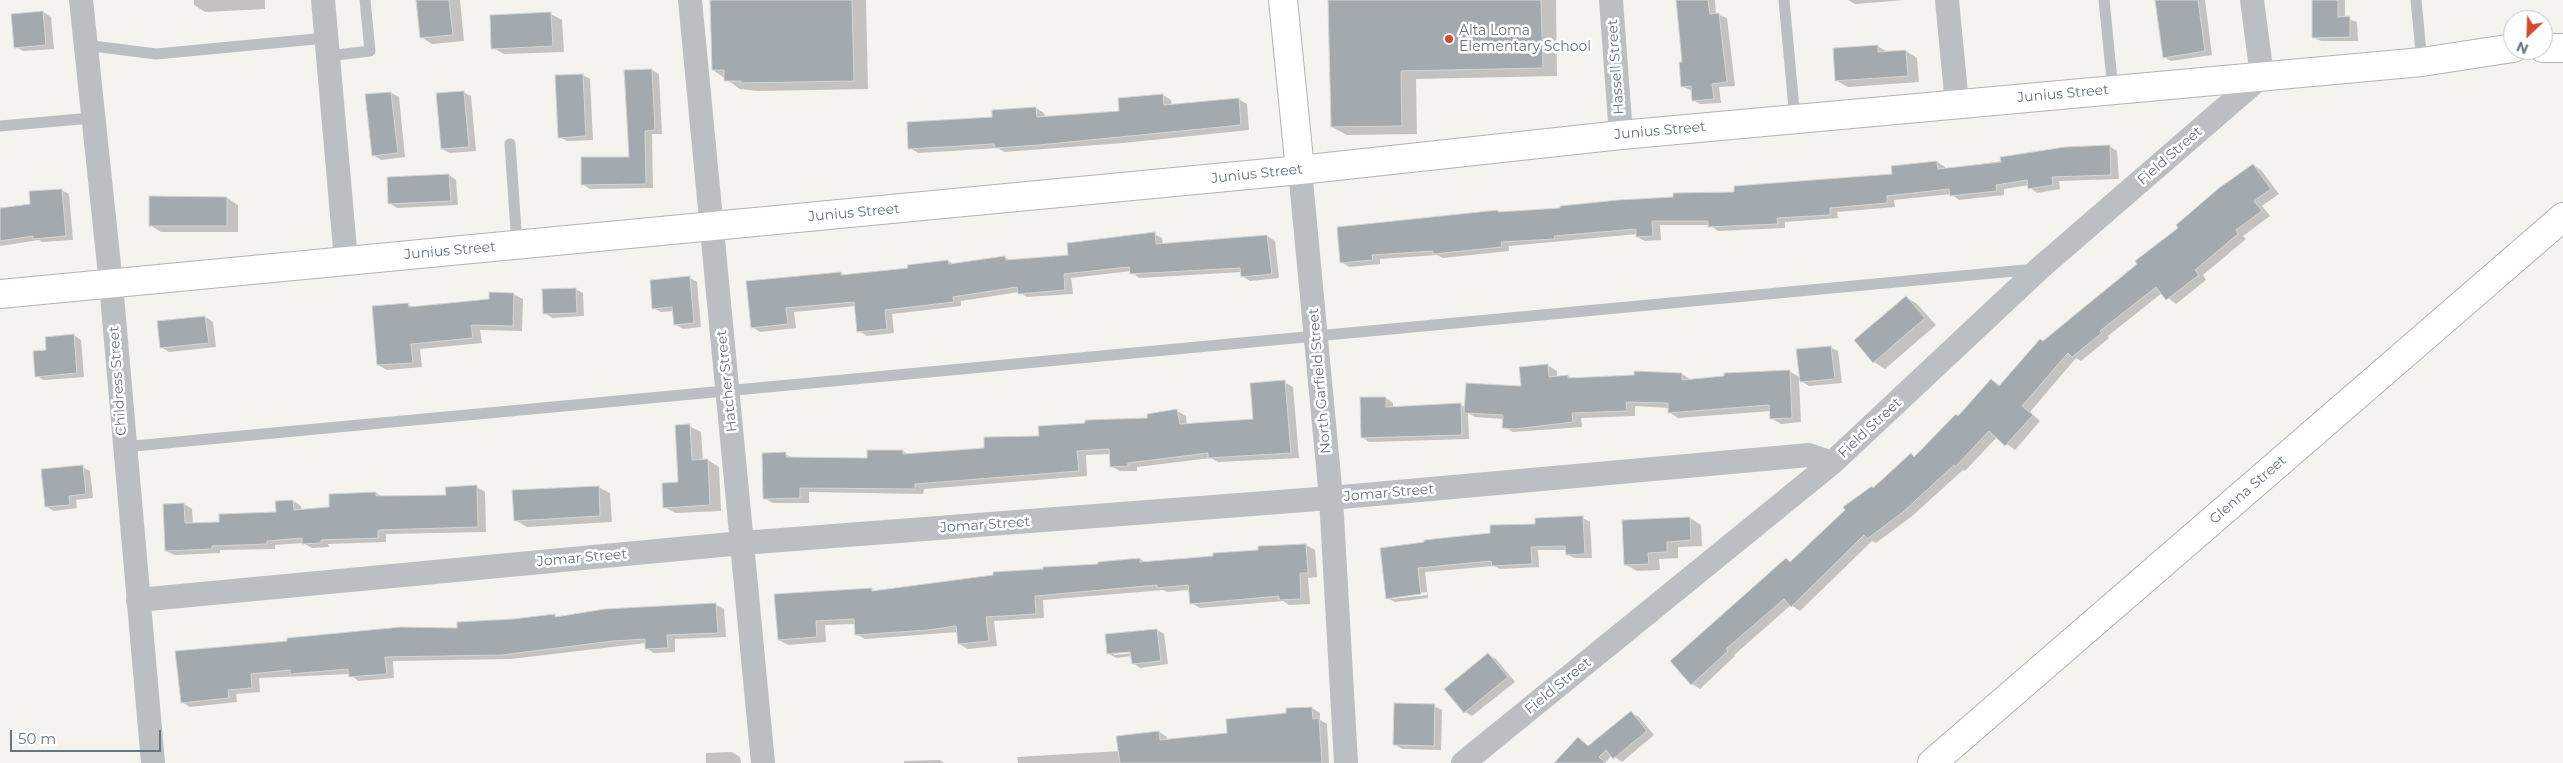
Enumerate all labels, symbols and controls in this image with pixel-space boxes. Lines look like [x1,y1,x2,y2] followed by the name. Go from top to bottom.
[2503,10,2553,60] north arrow
[1604,19,1628,115] street label: Hassell Street
[1459,23,1591,56] place label: Alta Loma Elementary School
[1443,33,1455,45] marker: Alta Loma Elementary School
[2513,37,2531,58] text: N
[2016,82,2110,106] street label: Junius Street
[1613,119,1707,143] street label: Junius Street
[2134,123,2206,189] street label: Field Street
[1210,161,1304,187] street label: Junius Street
[807,201,901,225] street label: Junius Street
[403,239,497,263] street label: Junius Street
[1305,308,1335,454] street label: North Garfield Street
[106,326,130,436] street label: Childress Street
[713,329,741,433] street label: Hatcher Street
[1835,394,1905,462] street label: Field Street
[2206,452,2290,528] street label: Glenna Street
[1343,481,1435,505] street label: Jomar Street
[939,513,1031,537] street label: Jomar Street
[536,546,628,570] street label: Jomar Street
[1521,654,1595,718] street label: Field Street
[12,720,164,752] scale bar
[18,729,56,748] text: 50 m

